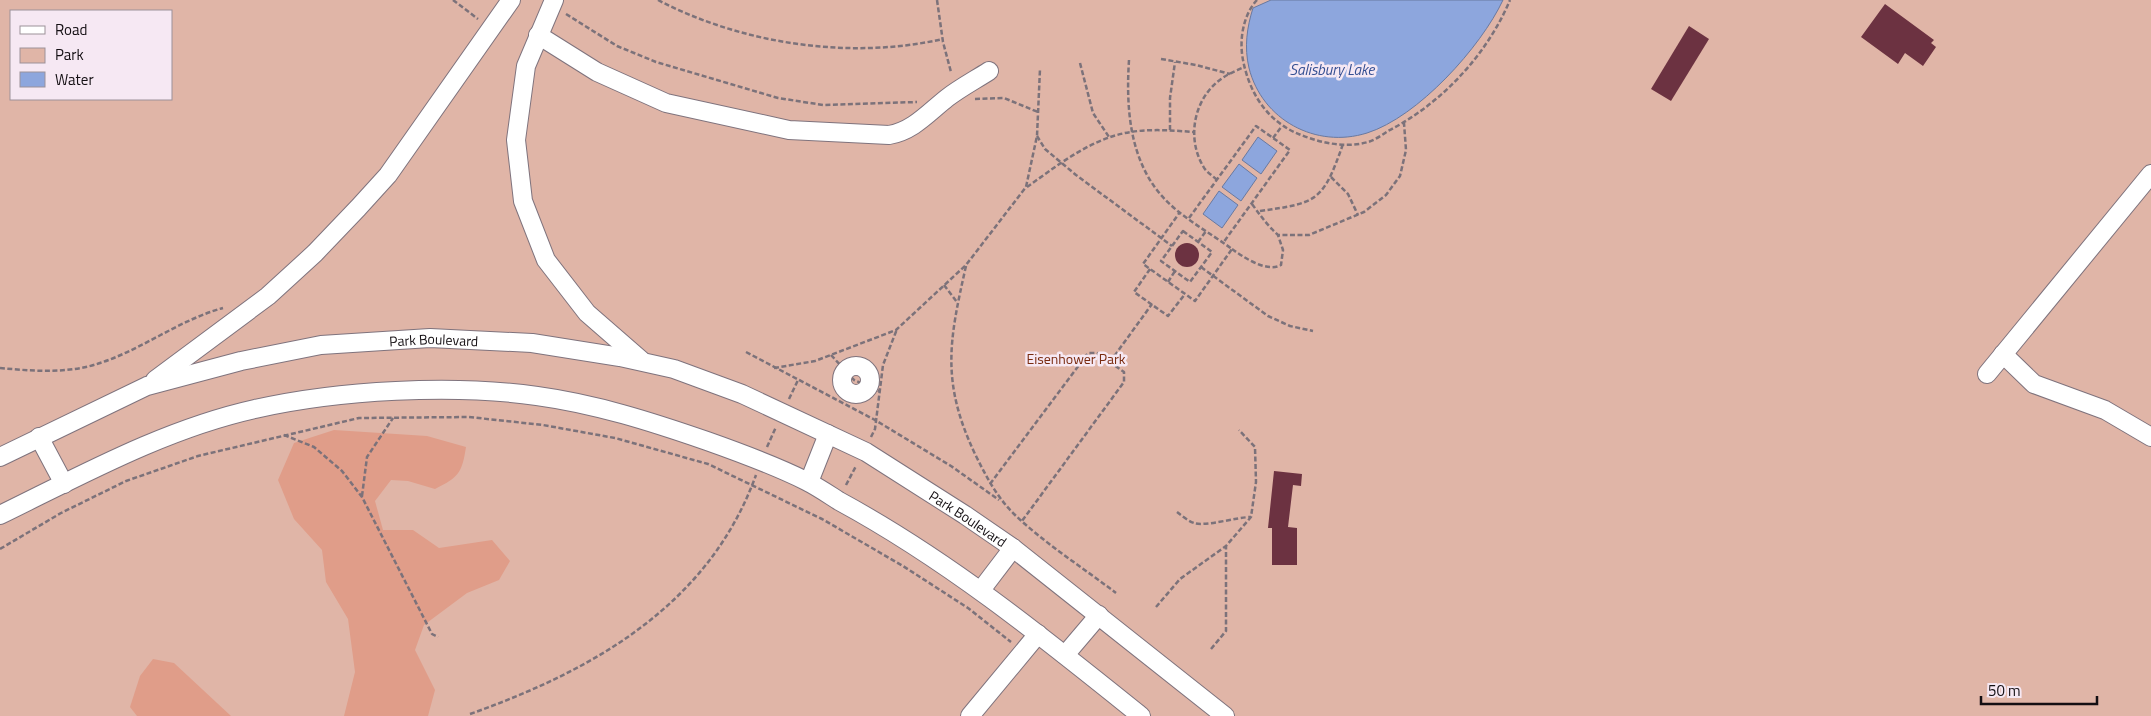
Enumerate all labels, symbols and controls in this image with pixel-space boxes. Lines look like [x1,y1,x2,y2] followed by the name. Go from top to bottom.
[10,10,172,100] legend
[55,18,87,41] text: Road
[55,43,84,66] text: Park
[1290,58,1375,81] water label: Salisbury Lake
[55,68,94,91] text: Water
[388,327,479,351] street label: Park Boulevard
[1026,348,1126,369] park label: Eisenhower Park
[925,485,1011,551] street label: Park Boulevard
[1981,674,2097,706] scale bar
[1988,679,2021,702] text: 50 m

